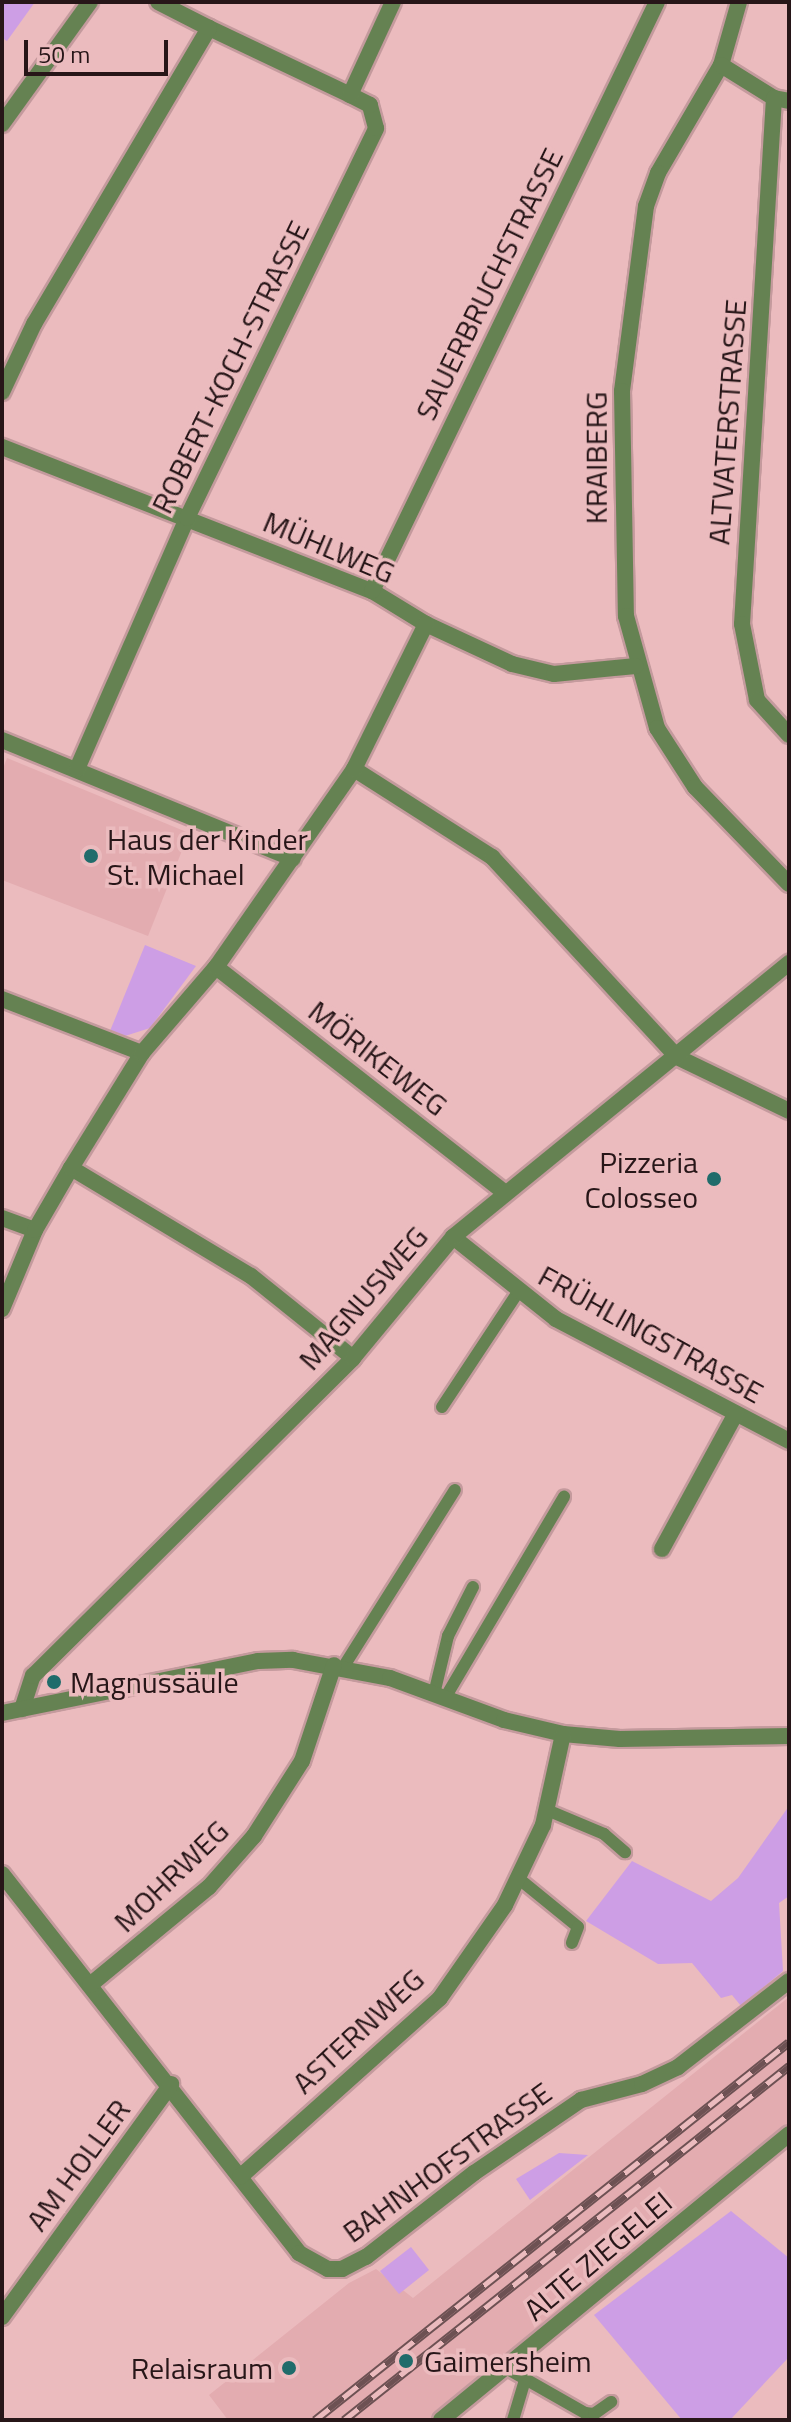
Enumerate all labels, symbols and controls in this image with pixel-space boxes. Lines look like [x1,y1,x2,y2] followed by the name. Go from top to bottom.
[28,24,172,74] scale bar
[38,36,90,72] text: 50 m
[408,142,570,426] street label: SAUERBRUCHSTRASSE
[143,215,317,519] street label: ROBERT-KOCH-STRASSE
[700,298,754,546] street label: ALTVATERSTRASSE
[578,392,614,524] street label: KRAIBERG
[258,503,400,591] street label: MÜHLWEG
[107,821,308,892] place label: Haus der Kinder St. Michael
[82,847,100,865] marker: Haus der Kinder St. Michael
[302,993,454,1123] street label: MÖRIKEWEG
[584,1144,698,1214] place label: Pizzeria Colosseo
[705,1170,723,1188] marker: Pizzeria Colosseo
[291,1219,435,1377] street label: MAGNUSWEG
[532,1257,770,1411] street label: FRÜHLINGSTRASSE
[70,1664,239,1700] place label: Magnussäule
[45,1673,63,1691] marker: Magnussäule
[106,1813,236,1939] street label: MOHRWEG
[285,1961,431,2101] street label: ASTERNWEG
[336,2074,558,2250] street label: BAHNHOFSTRASSE
[18,2092,138,2238] street label: AM HOLLER
[517,2184,679,2328] street label: ALTE ZIEGELEI
[424,2343,592,2379] place label: Gaimersheim
[131,2350,273,2386] place label: Relaisraum
[395,2350,417,2372] marker: Gaimersheim
[280,2359,298,2377] marker: Relaisraum

